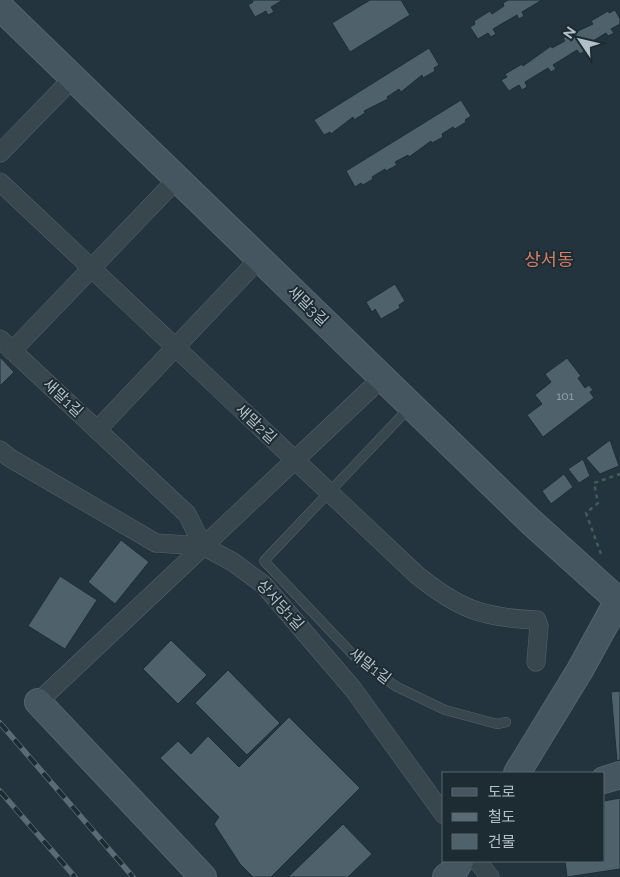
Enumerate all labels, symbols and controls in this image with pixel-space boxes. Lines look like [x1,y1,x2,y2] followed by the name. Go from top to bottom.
[555,15,605,65] north arrow
[560,24,579,42] text: N
[524,249,574,270] district label: 상서동
[284,282,332,330] street label: 새말3길
[39,375,87,421] street label: 새말1길
[556,389,574,403] house number: 101
[232,401,280,447] street label: 새말2길
[253,576,307,634] street label: 상서당1길
[346,644,394,688] street label: 새말1길
[442,772,605,862] legend
[488,783,516,801] text: 도로
[488,808,516,826] text: 철도
[488,833,516,851] text: 건물

